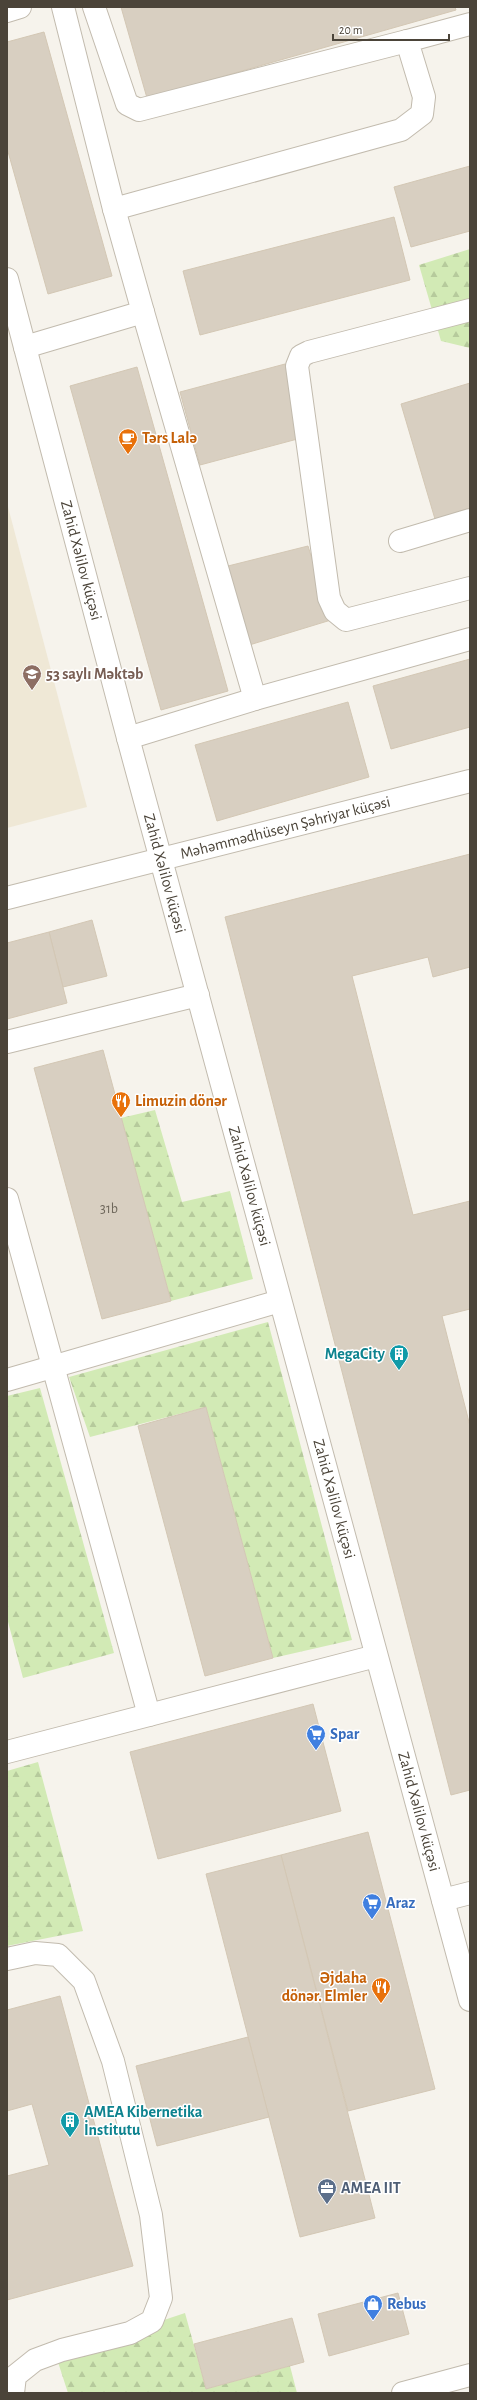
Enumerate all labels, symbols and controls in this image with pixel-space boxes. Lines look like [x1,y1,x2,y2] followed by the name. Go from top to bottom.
[333,16,449,42] scale bar
[339,24,362,36] text: 20 m
[117,427,139,455] cafe icon: Tərs Lalə
[142,430,197,446] place label: Tərs Lalə
[58,499,105,622] street label: Zahid Xəlilov küçəsi
[21,663,43,691] school or university icon: 53 saylı Məktəb
[46,666,143,683] place label: 53 saylı Məktəb
[178,793,392,862] street label: Məhəmmədhüseyn Şəhriyar küçəsi
[141,812,189,935] street label: Zahid Xəlilov küçəsi
[110,1090,132,1118] restaurant icon: Limuzin dönər
[135,1093,227,1109] place label: Limuzin dönər
[226,1125,273,1248] street label: Zahid Xəlilov küçəsi
[100,1202,118,1216] house number: 31b
[388,1343,410,1371] building icon: MegaCity
[325,1346,386,1363] place label: MegaCity
[310,1437,358,1560] street label: Zahid Xəlilov küçəsi
[305,1723,327,1751] supermarket icon: Spar
[330,1726,360,1742] place label: Spar
[395,1750,443,1873] street label: Zahid Xəlilov küçəsi
[361,1892,383,1920] supermarket icon: Araz
[386,1895,416,1911] place label: Araz
[282,1970,367,2004] place label: Əjdaha dönər. Elmler
[370,1976,392,2004] restaurant icon: Əjdaha dönər. Elmler
[84,2104,203,2138] place label: AMEA Kibernetika İnstitutu
[59,2110,81,2138] building icon: AMEA Kibernetika İnstitutu
[316,2177,338,2205] office icon: AMEA IIT
[341,2180,401,2196] place label: AMEA IIT
[362,2293,384,2321] shop icon: Rebus
[387,2296,426,2312] place label: Rebus

